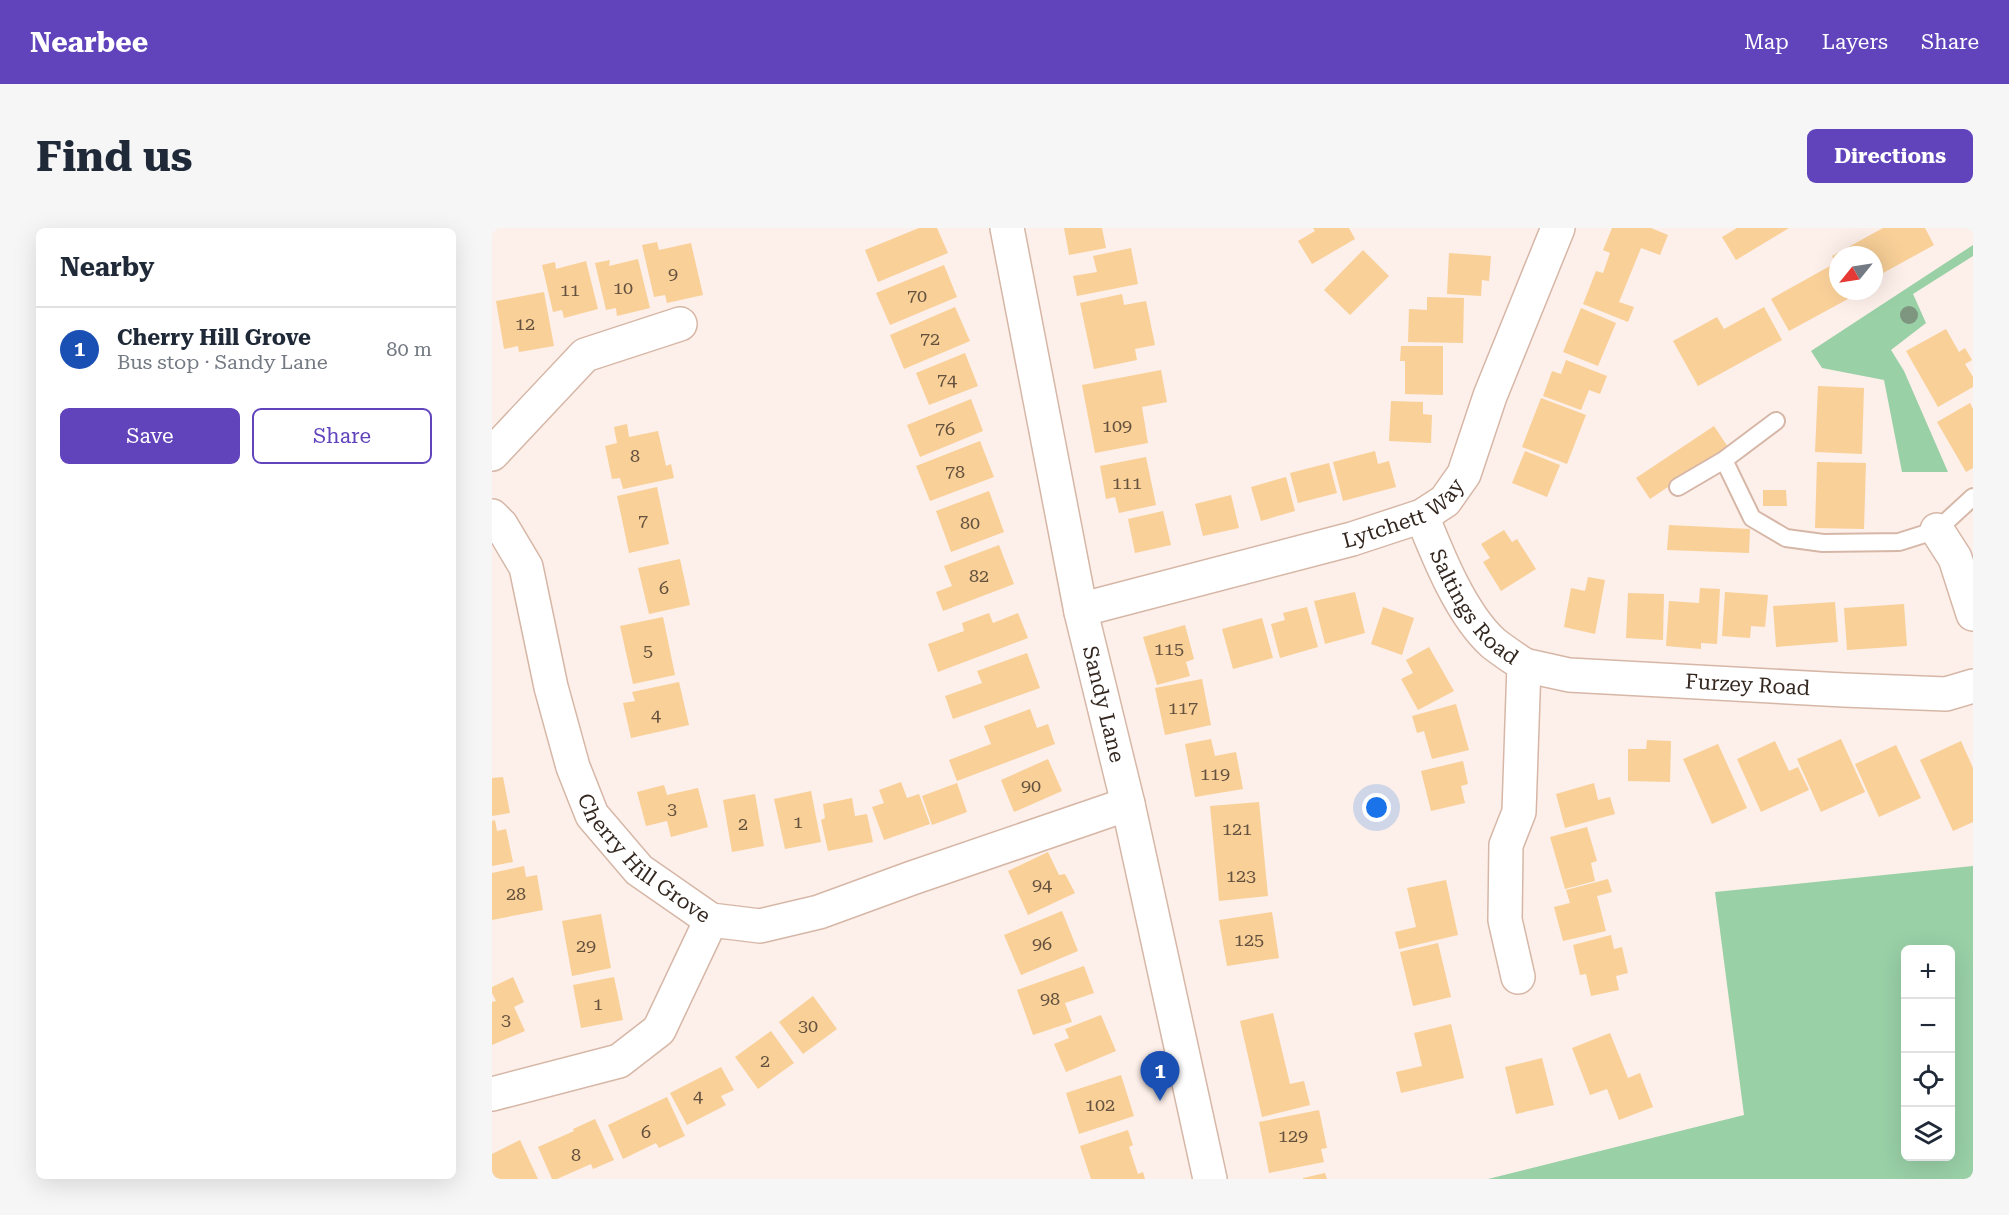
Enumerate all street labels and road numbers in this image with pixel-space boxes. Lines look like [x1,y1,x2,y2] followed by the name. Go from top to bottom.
[1340,473,1469,553] street label: Lytchett Way
[1425,545,1523,670] street label: Saltings Road
[1078,644,1129,765] street label: Sandy Lane
[1685,669,1811,700] street label: Furzey Road
[573,790,715,928] street label: Cherry Hill Grove

